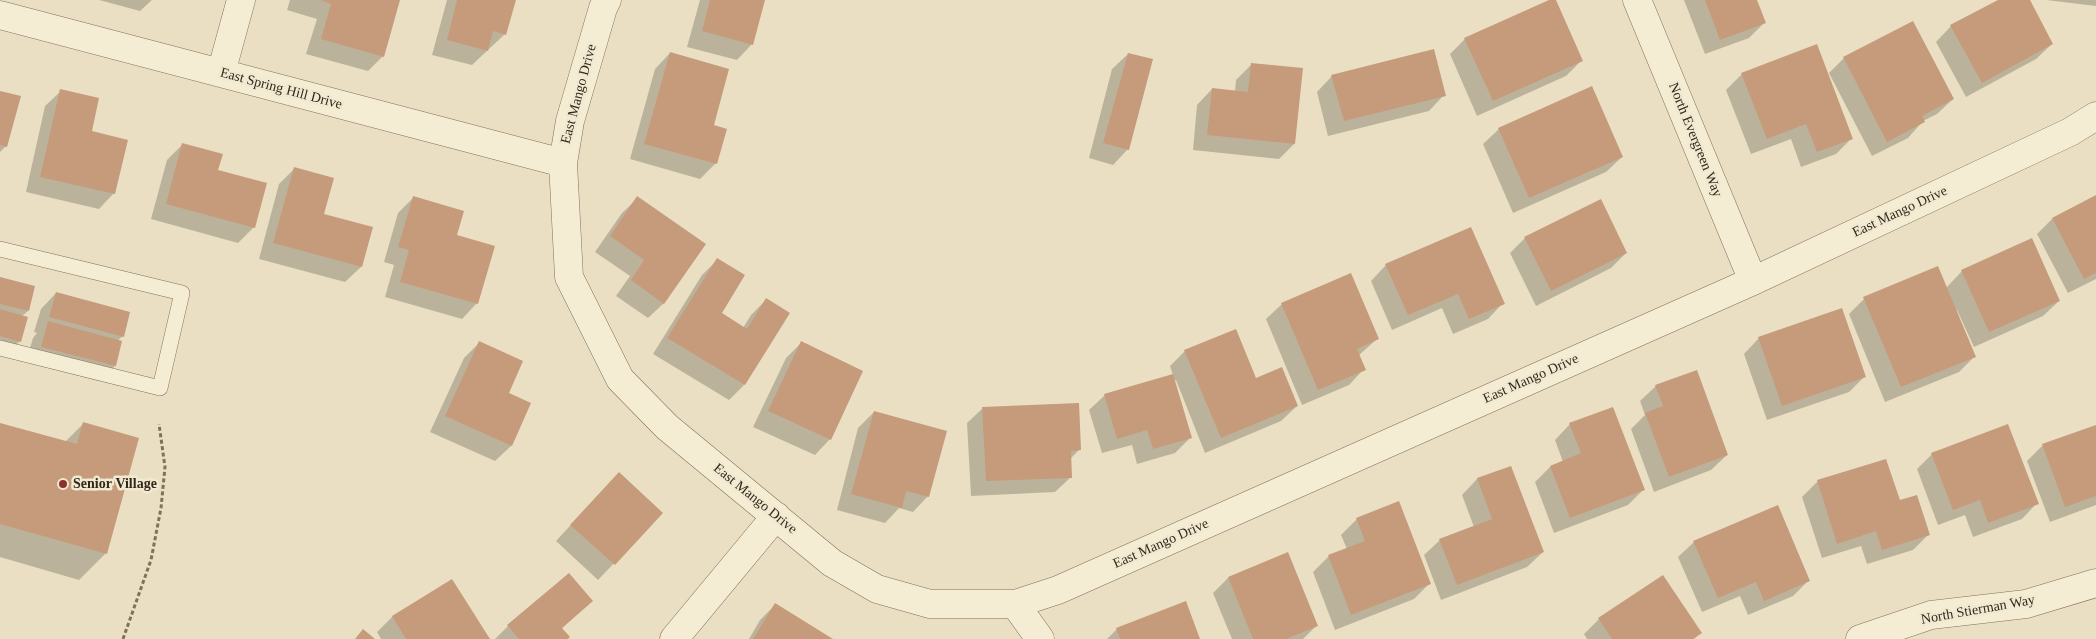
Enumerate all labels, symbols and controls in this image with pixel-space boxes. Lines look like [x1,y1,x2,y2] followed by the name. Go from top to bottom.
[558,42,600,146] street label: East Mango Drive
[218,65,344,113] street label: East Spring Hill Drive
[1664,80,1726,200] street label: North Evergreen Way
[1850,183,1950,241] street label: East Mango Drive
[1481,350,1581,408] street label: East Mango Drive
[710,460,800,538] street label: East Mango Drive
[73,476,157,492] place label: Senior Village
[57,478,69,490] marker: Senior Village
[1111,515,1211,573] street label: East Mango Drive
[1920,592,2036,628] street label: North Stierman Way

